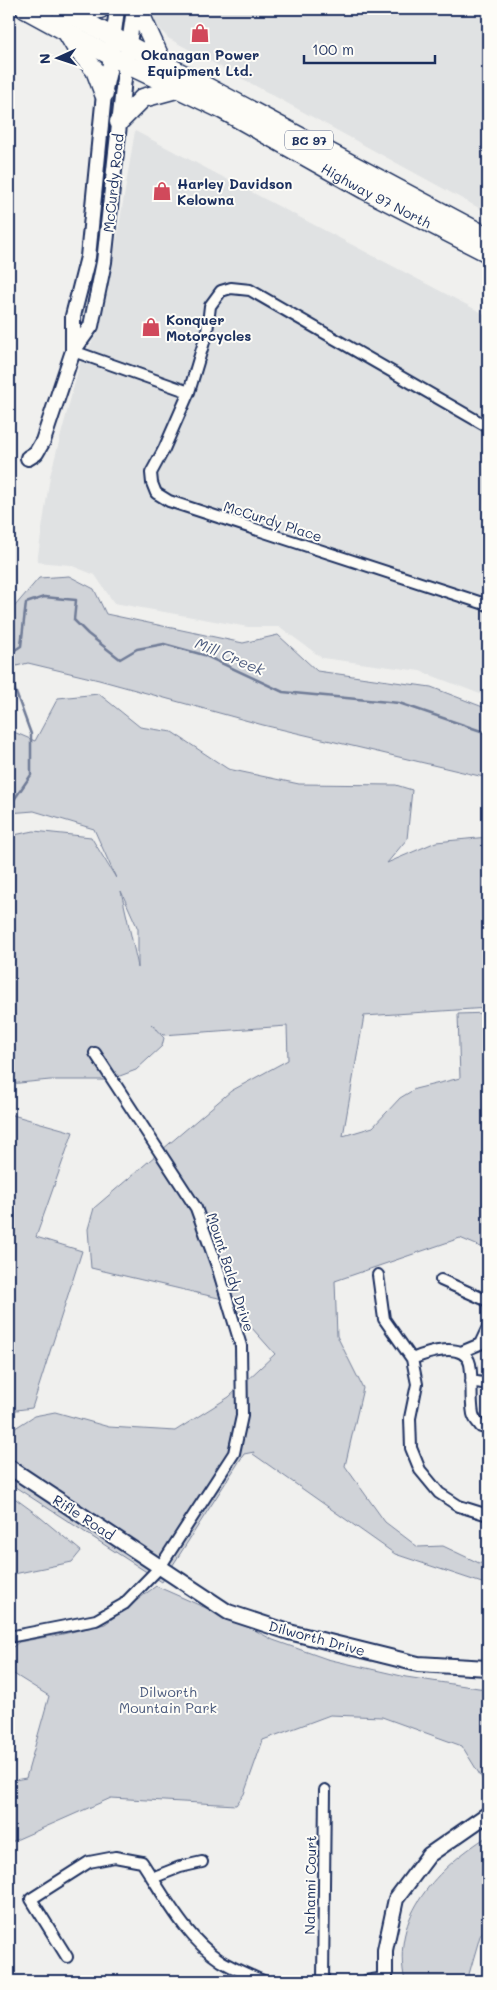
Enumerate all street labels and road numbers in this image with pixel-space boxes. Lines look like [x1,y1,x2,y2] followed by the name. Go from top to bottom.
[285,130,333,150] road number: BC 97
[98,132,128,234] street label: McCurdy Road
[318,158,435,232] street label: Highway 97 North
[221,496,325,546] street label: McCurdy Place
[203,1210,259,1334] street label: Mount Baldy Drive
[49,1490,119,1544] street label: Rifle Road
[267,1616,367,1660] street label: Dilworth Drive
[300,1835,320,1935] street label: Nahanni Court

